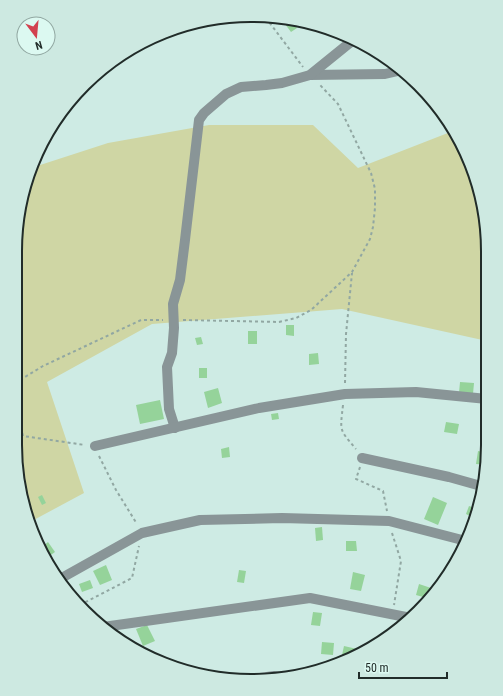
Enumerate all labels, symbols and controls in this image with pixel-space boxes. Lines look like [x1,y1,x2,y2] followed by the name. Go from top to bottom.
[16,16,56,56] north arrow
[33,38,44,52] text: N
[359,654,447,680] scale bar
[365,661,389,675] text: 50 m

